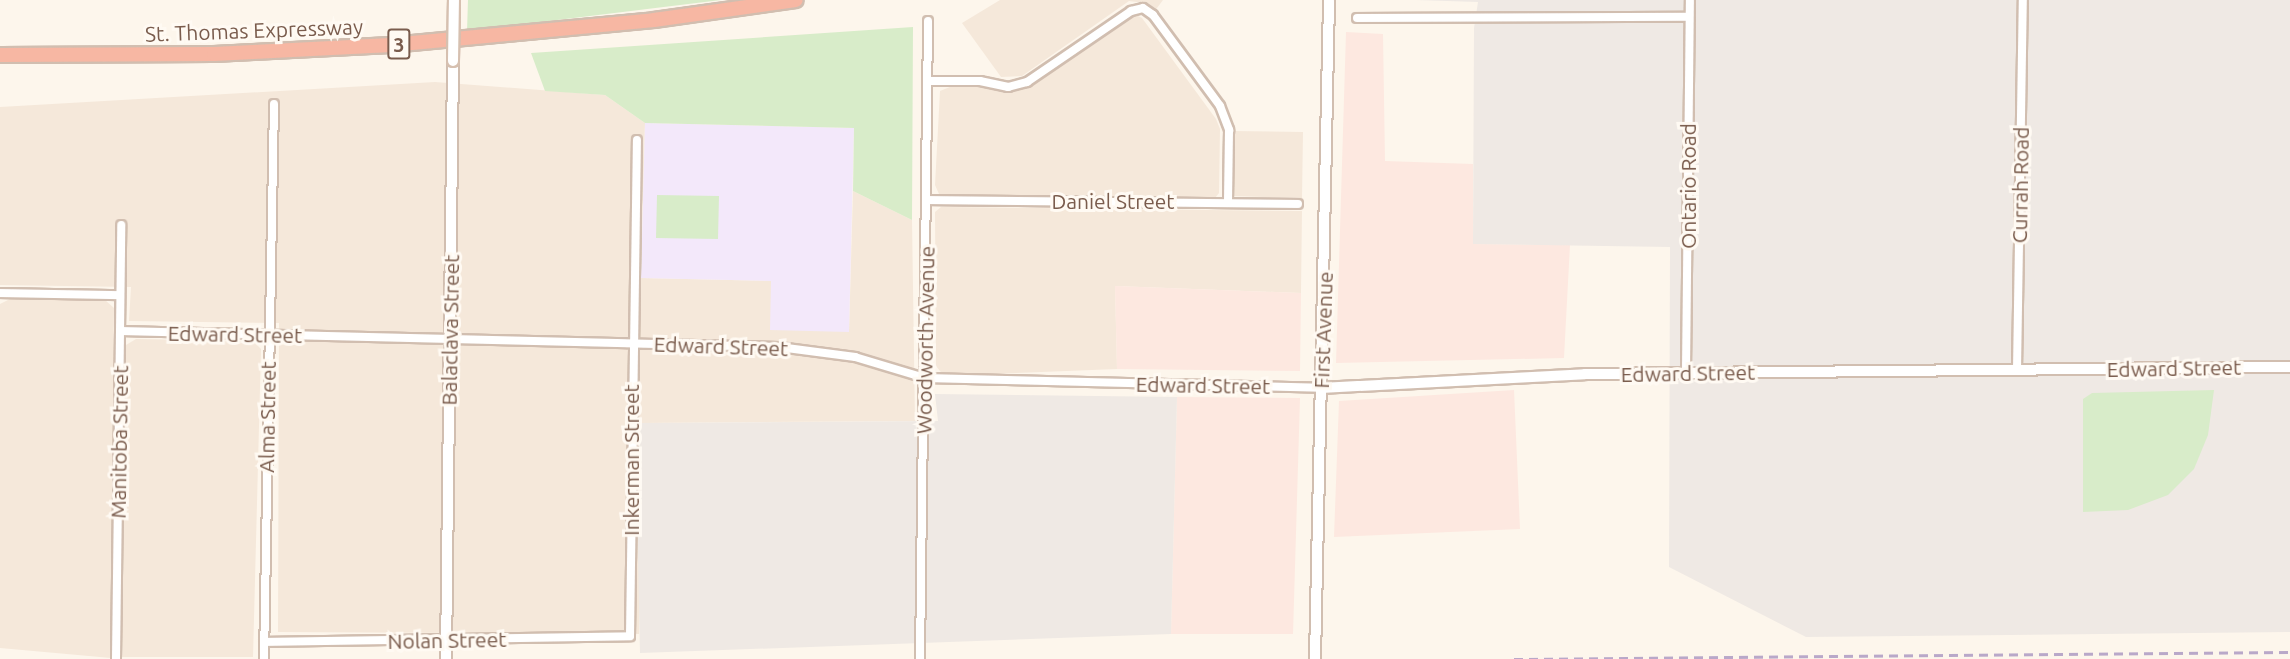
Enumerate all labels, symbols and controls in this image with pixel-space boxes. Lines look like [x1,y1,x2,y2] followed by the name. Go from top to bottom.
[145,14,363,46] street label: St. Thomas Expressway
[387,27,411,61] road number: 3
[1675,123,1701,249] street label: Ontario Road
[2006,127,2034,243] street label: Currah Road
[1051,188,1175,214] street label: Daniel Street
[911,246,939,434] street label: Woodworth Avenue
[436,254,464,406] street label: Balaclava Street
[1308,271,1338,389] street label: First Avenue
[167,320,303,348] street label: Edward Street
[653,331,789,361] street label: Edward Street
[2106,354,2242,382] street label: Edward Street
[1620,359,1756,387] street label: Edward Street
[253,361,281,473] street label: Alma Street
[105,365,133,519] street label: Manitoba Street
[1135,371,1271,399] street label: Edward Street
[618,384,644,536] street label: Inkerman Street
[387,626,507,654] street label: Nolan Street

